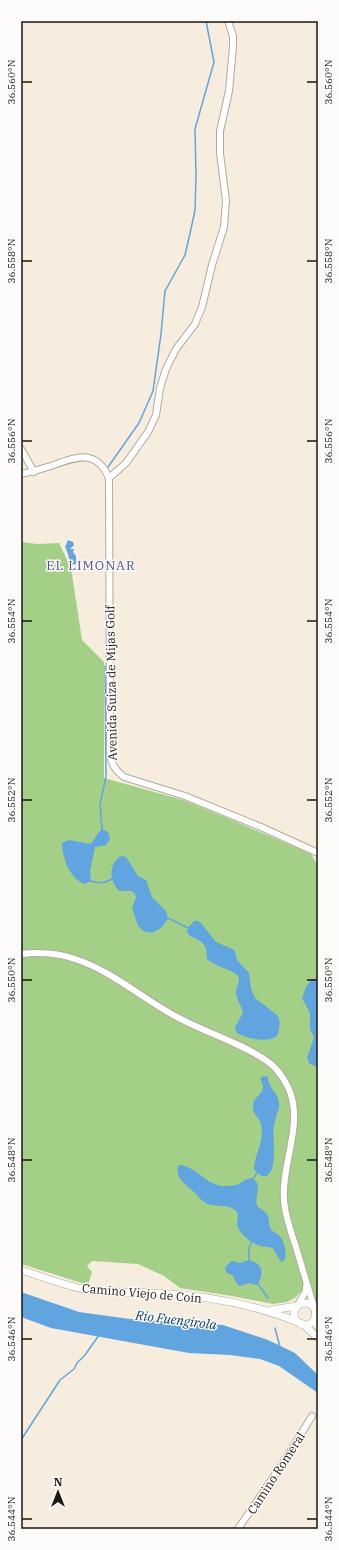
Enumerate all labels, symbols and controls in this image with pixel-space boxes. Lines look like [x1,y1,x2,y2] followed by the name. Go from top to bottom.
[5,59,18,105] text: 36.560°N
[322,59,335,105] text: 36.560°N
[5,238,18,284] text: 36.558°N
[322,238,335,284] text: 36.558°N
[5,418,18,464] text: 36.556°N
[322,418,335,464] text: 36.556°N
[46,557,136,574] district label: EL LIMONAR
[5,598,18,644] text: 36.554°N
[322,598,335,644] text: 36.554°N
[102,604,120,761] street label: Avenida Suiza de Mijas Golf
[5,777,18,823] text: 36.552°N
[322,777,335,823] text: 36.552°N
[5,957,18,1003] text: 36.550°N
[322,957,335,1003] text: 36.550°N
[5,1137,18,1183] text: 36.548°N
[322,1137,335,1183] text: 36.548°N
[81,1280,203,1306] street label: Camino Viejo de Coín
[134,1306,218,1333] water label: Rio Fuengirola
[5,1316,18,1362] text: 36.546°N
[322,1316,335,1362] text: 36.546°N
[244,1429,308,1517] street label: Camino Romeral
[38,1472,78,1512] north arrow
[54,1475,63,1489] text: N
[5,1496,18,1542] text: 36.544°N
[322,1496,335,1542] text: 36.544°N

